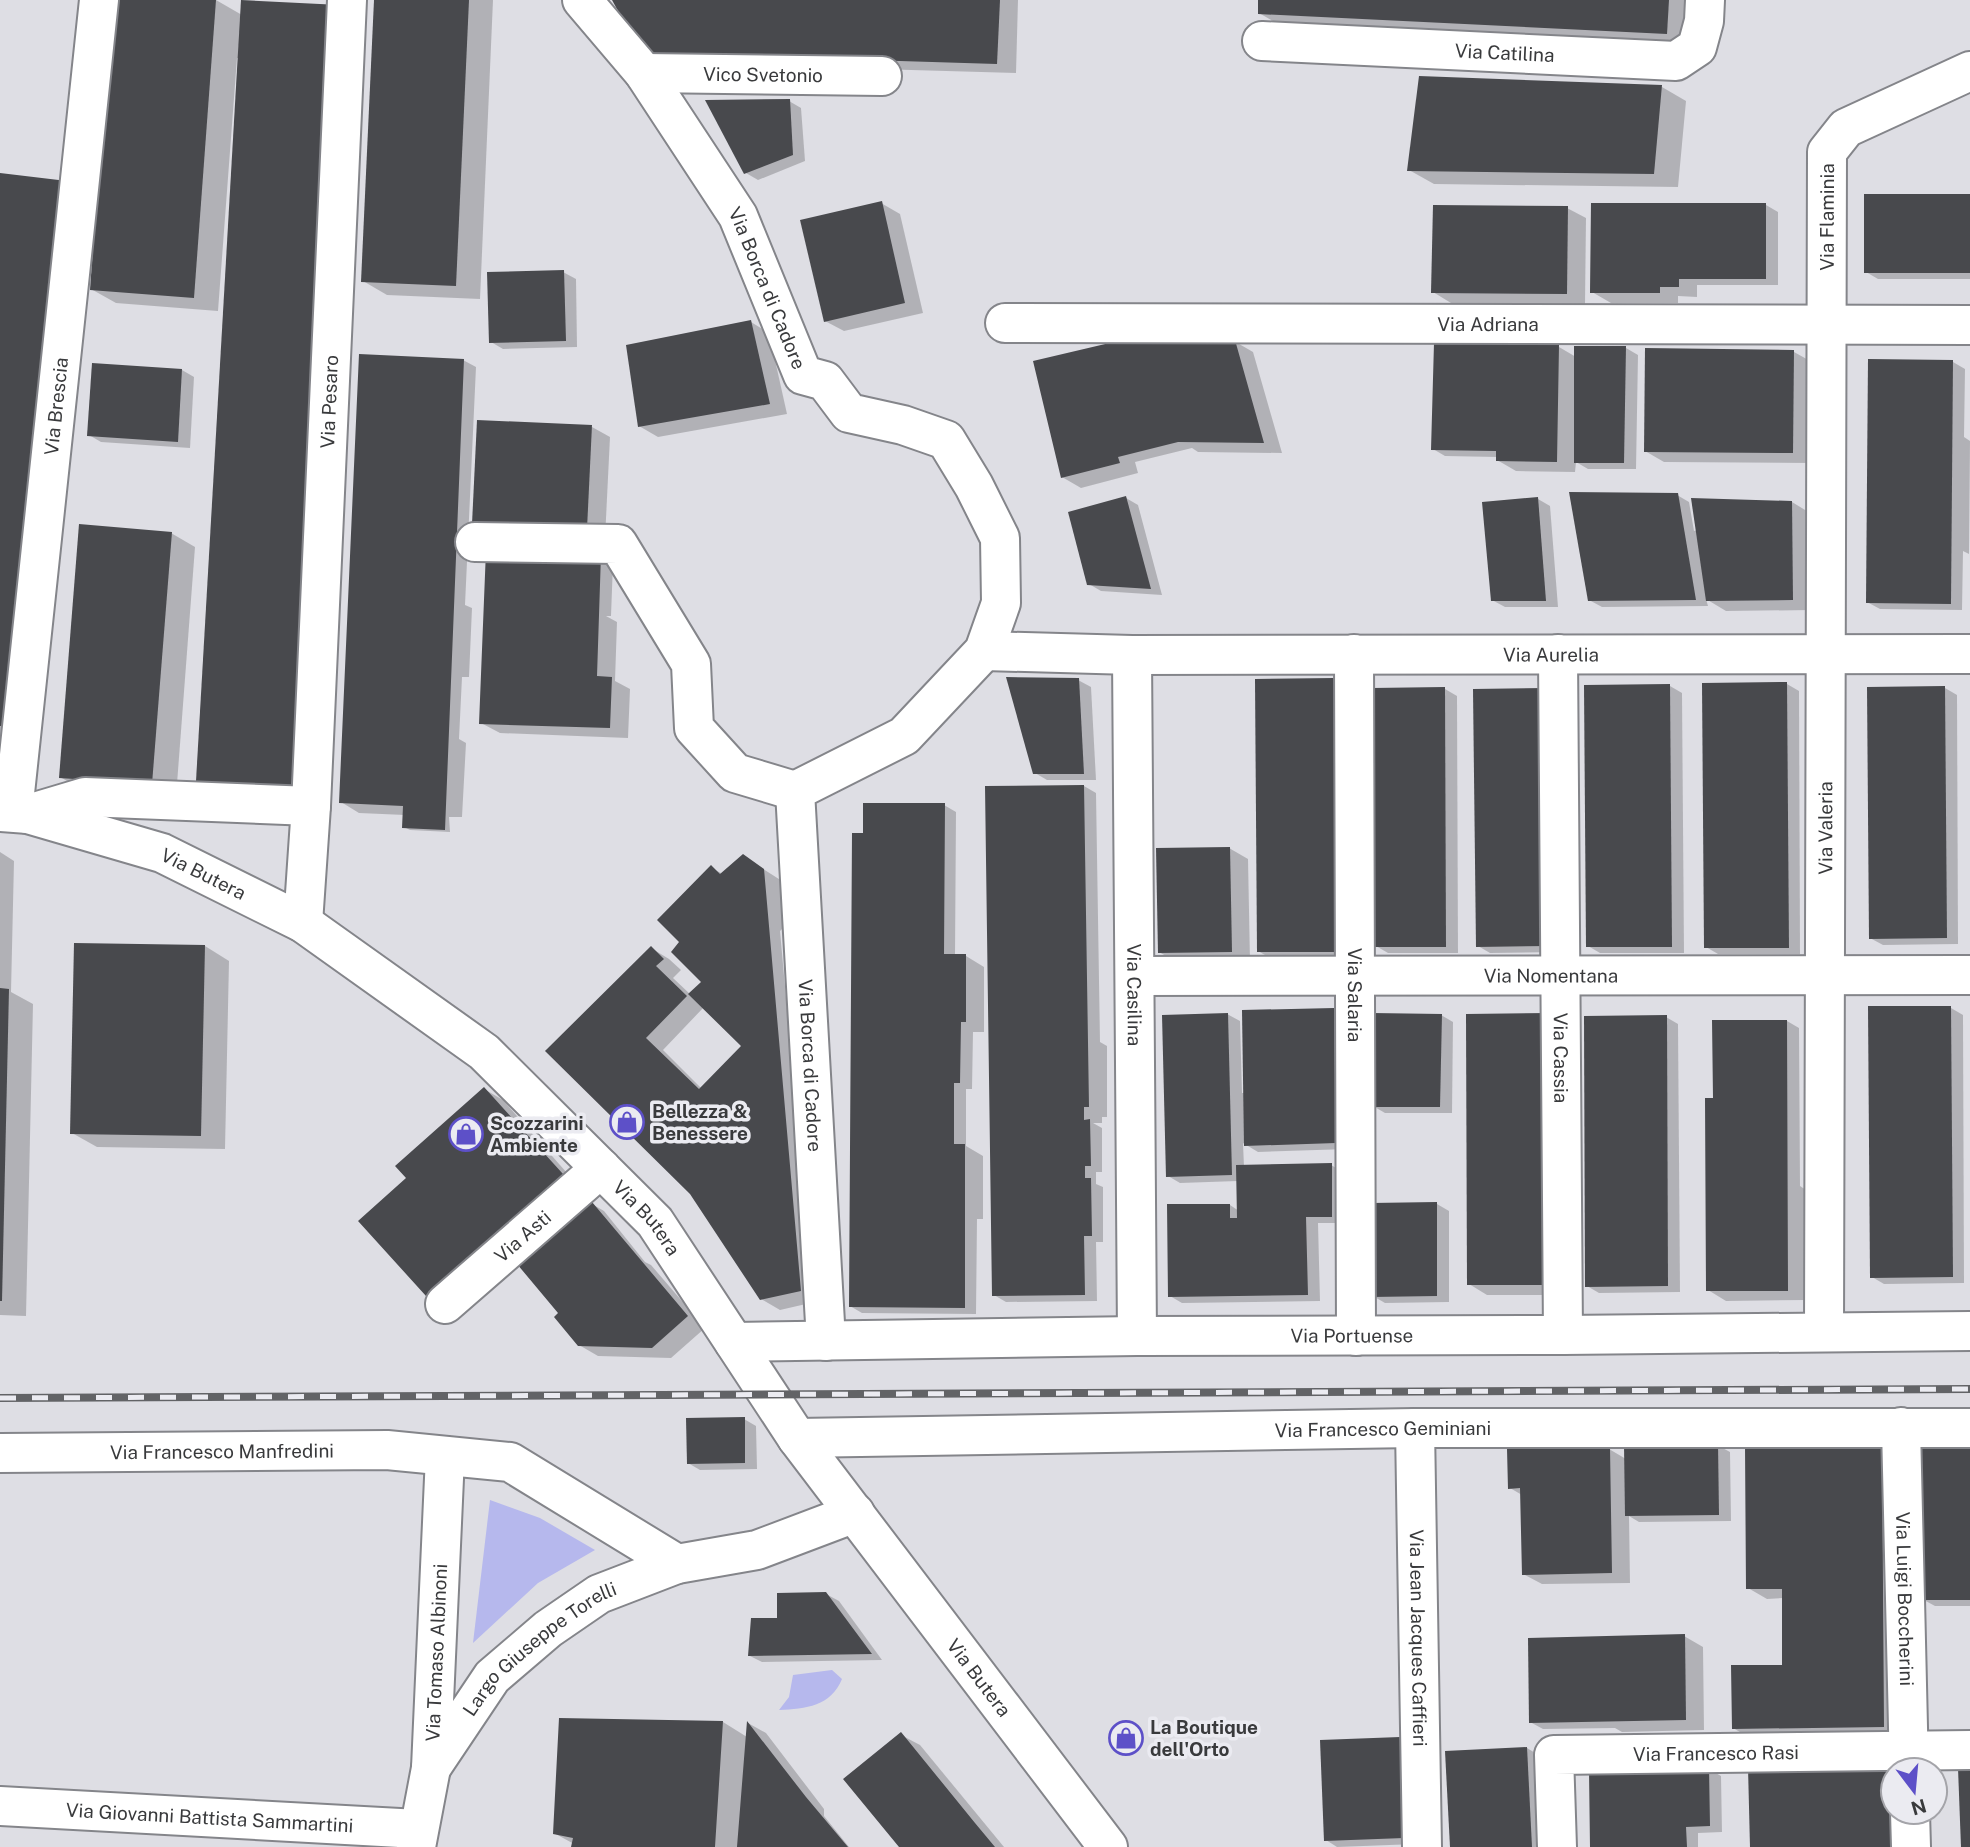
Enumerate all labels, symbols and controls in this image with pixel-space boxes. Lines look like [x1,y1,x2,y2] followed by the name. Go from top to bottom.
[1454,39,1555,66] street label: Via Catilina
[703,63,823,86] street label: Vico Svetonio
[1816,163,1838,271] street label: Via Flaminia
[724,203,810,373] street label: Via Borca di Cadore
[1437,313,1539,335] street label: Via Adriana
[316,354,342,449] street label: Via Pesaro
[40,356,72,456] street label: Via Brescia
[1503,643,1599,666] street label: Via Aurelia
[1814,781,1836,875] street label: Via Valeria
[157,843,250,904] street label: Via Butera
[1123,944,1146,1046] street label: Via Casilina
[1344,948,1366,1042] street label: Via Salaria
[1484,964,1618,987] street label: Via Nomentana
[795,979,826,1152] street label: Via Borca di Cadore
[1550,1013,1572,1103] street label: Via Cassia
[652,1100,748,1144] place label: Bellezza & Benessere
[608,1103,646,1141] shop icon: Bellezza & Benessere
[490,1112,584,1156] place label: Scozzarini Ambiente
[447,1115,485,1153] shop icon: Scozzarini Ambiente
[609,1176,685,1259] street label: Via Butera
[490,1206,555,1267] street label: Via Asti
[1291,1324,1413,1347] street label: Via Portuense
[1275,1417,1491,1441] street label: Via Francesco Geminiani
[110,1439,334,1463] street label: Via Francesco Manfredini
[1892,1512,1918,1686] street label: Via Luigi Boccherini
[1406,1529,1431,1747] street label: Via Jean Jacques Caffieri
[421,1563,451,1742] street label: Via Tomaso Albinoni
[458,1577,619,1720] street label: Largo Giuseppe Torelli
[943,1634,1016,1721] street label: Via Butera
[1150,1716,1258,1760] place label: La Boutique dell'Orto
[1107,1719,1145,1757] shop icon: La Boutique dell'Orto
[1633,1741,1799,1765] street label: Via Francesco Rasi
[1879,1756,1949,1826] north arrow
[1909,1795,1929,1820] text: N
[65,1799,354,1836] street label: Via Giovanni Battista Sammartini

